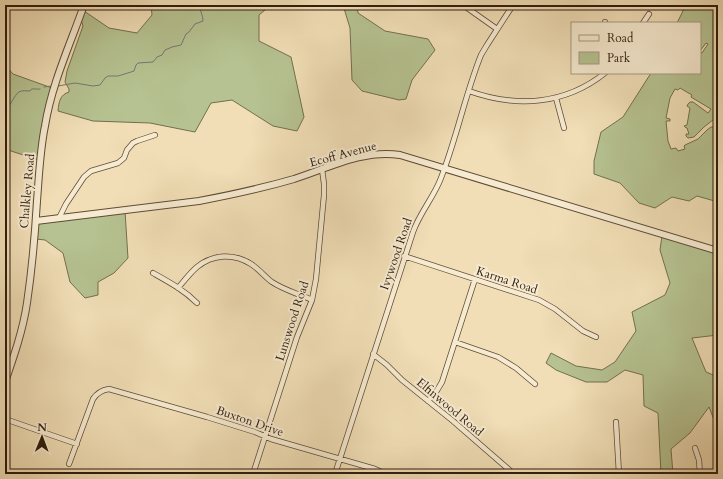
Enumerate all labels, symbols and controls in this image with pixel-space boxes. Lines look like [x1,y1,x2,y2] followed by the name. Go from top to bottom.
[571,22,701,74] legend
[607,30,634,46] text: Road
[607,50,631,66] text: Park
[308,137,378,171] street label: Ecoff Avenue
[16,152,38,229] street label: Chalkley Road
[376,215,416,292] street label: Ivywood Road
[474,263,540,298] street label: Karma Road
[272,278,313,363] street label: Lunswood Road
[413,374,487,440] street label: Elfinwood Road
[214,402,286,440] street label: Buxton Drive
[22,417,62,457] north arrow
[37,420,48,435] text: N

